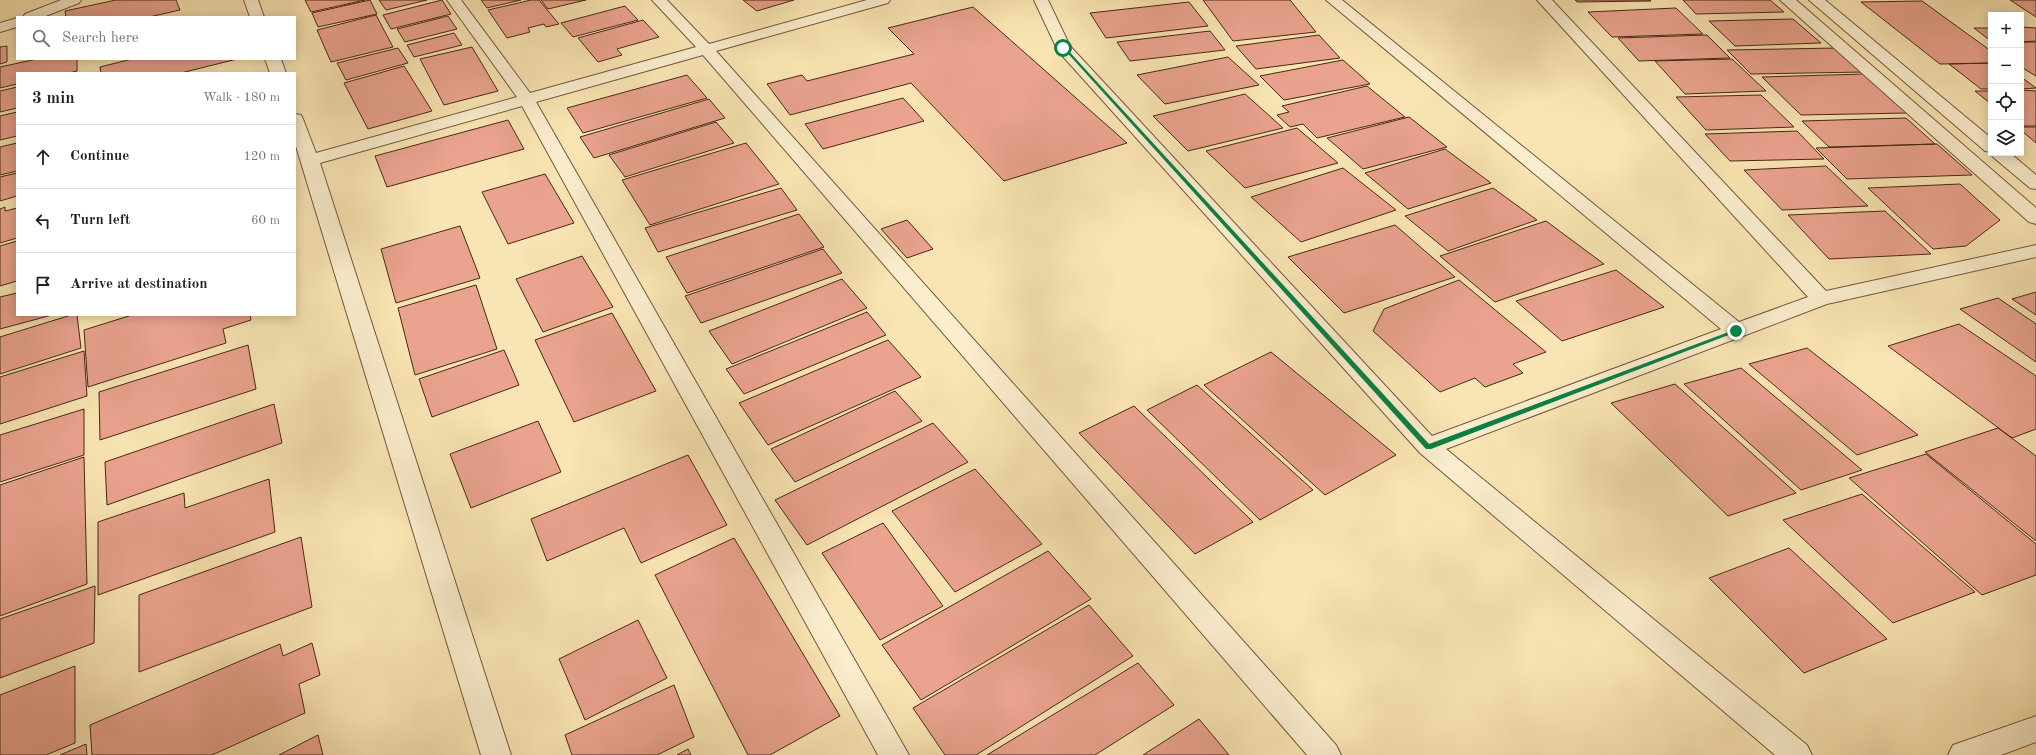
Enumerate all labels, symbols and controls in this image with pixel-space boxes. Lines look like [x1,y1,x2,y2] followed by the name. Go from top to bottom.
[1988,12,2024,156] map controls
[1988,12,2024,48] button: +
[16,16,296,60] search box
[30,27,52,49] icon: search
[62,31,139,46] text: Search here
[1054,39,1072,57] route start
[1988,48,2024,84] button: −
[1988,84,2024,120] button: locate
[32,90,75,107] text: 3 min
[203,91,280,104] text: Walk · 180 m
[1988,120,2024,156] button: layers
[32,146,54,168] icon: ahead
[70,149,129,164] text: Continue
[243,150,280,163] text: 120 m
[32,210,54,232] icon: left
[70,213,130,228] text: Turn left
[251,214,280,227] text: 60 m
[32,274,54,296] icon: arrive
[70,277,208,292] text: Arrive at destination
[1727,322,1745,340] route end

